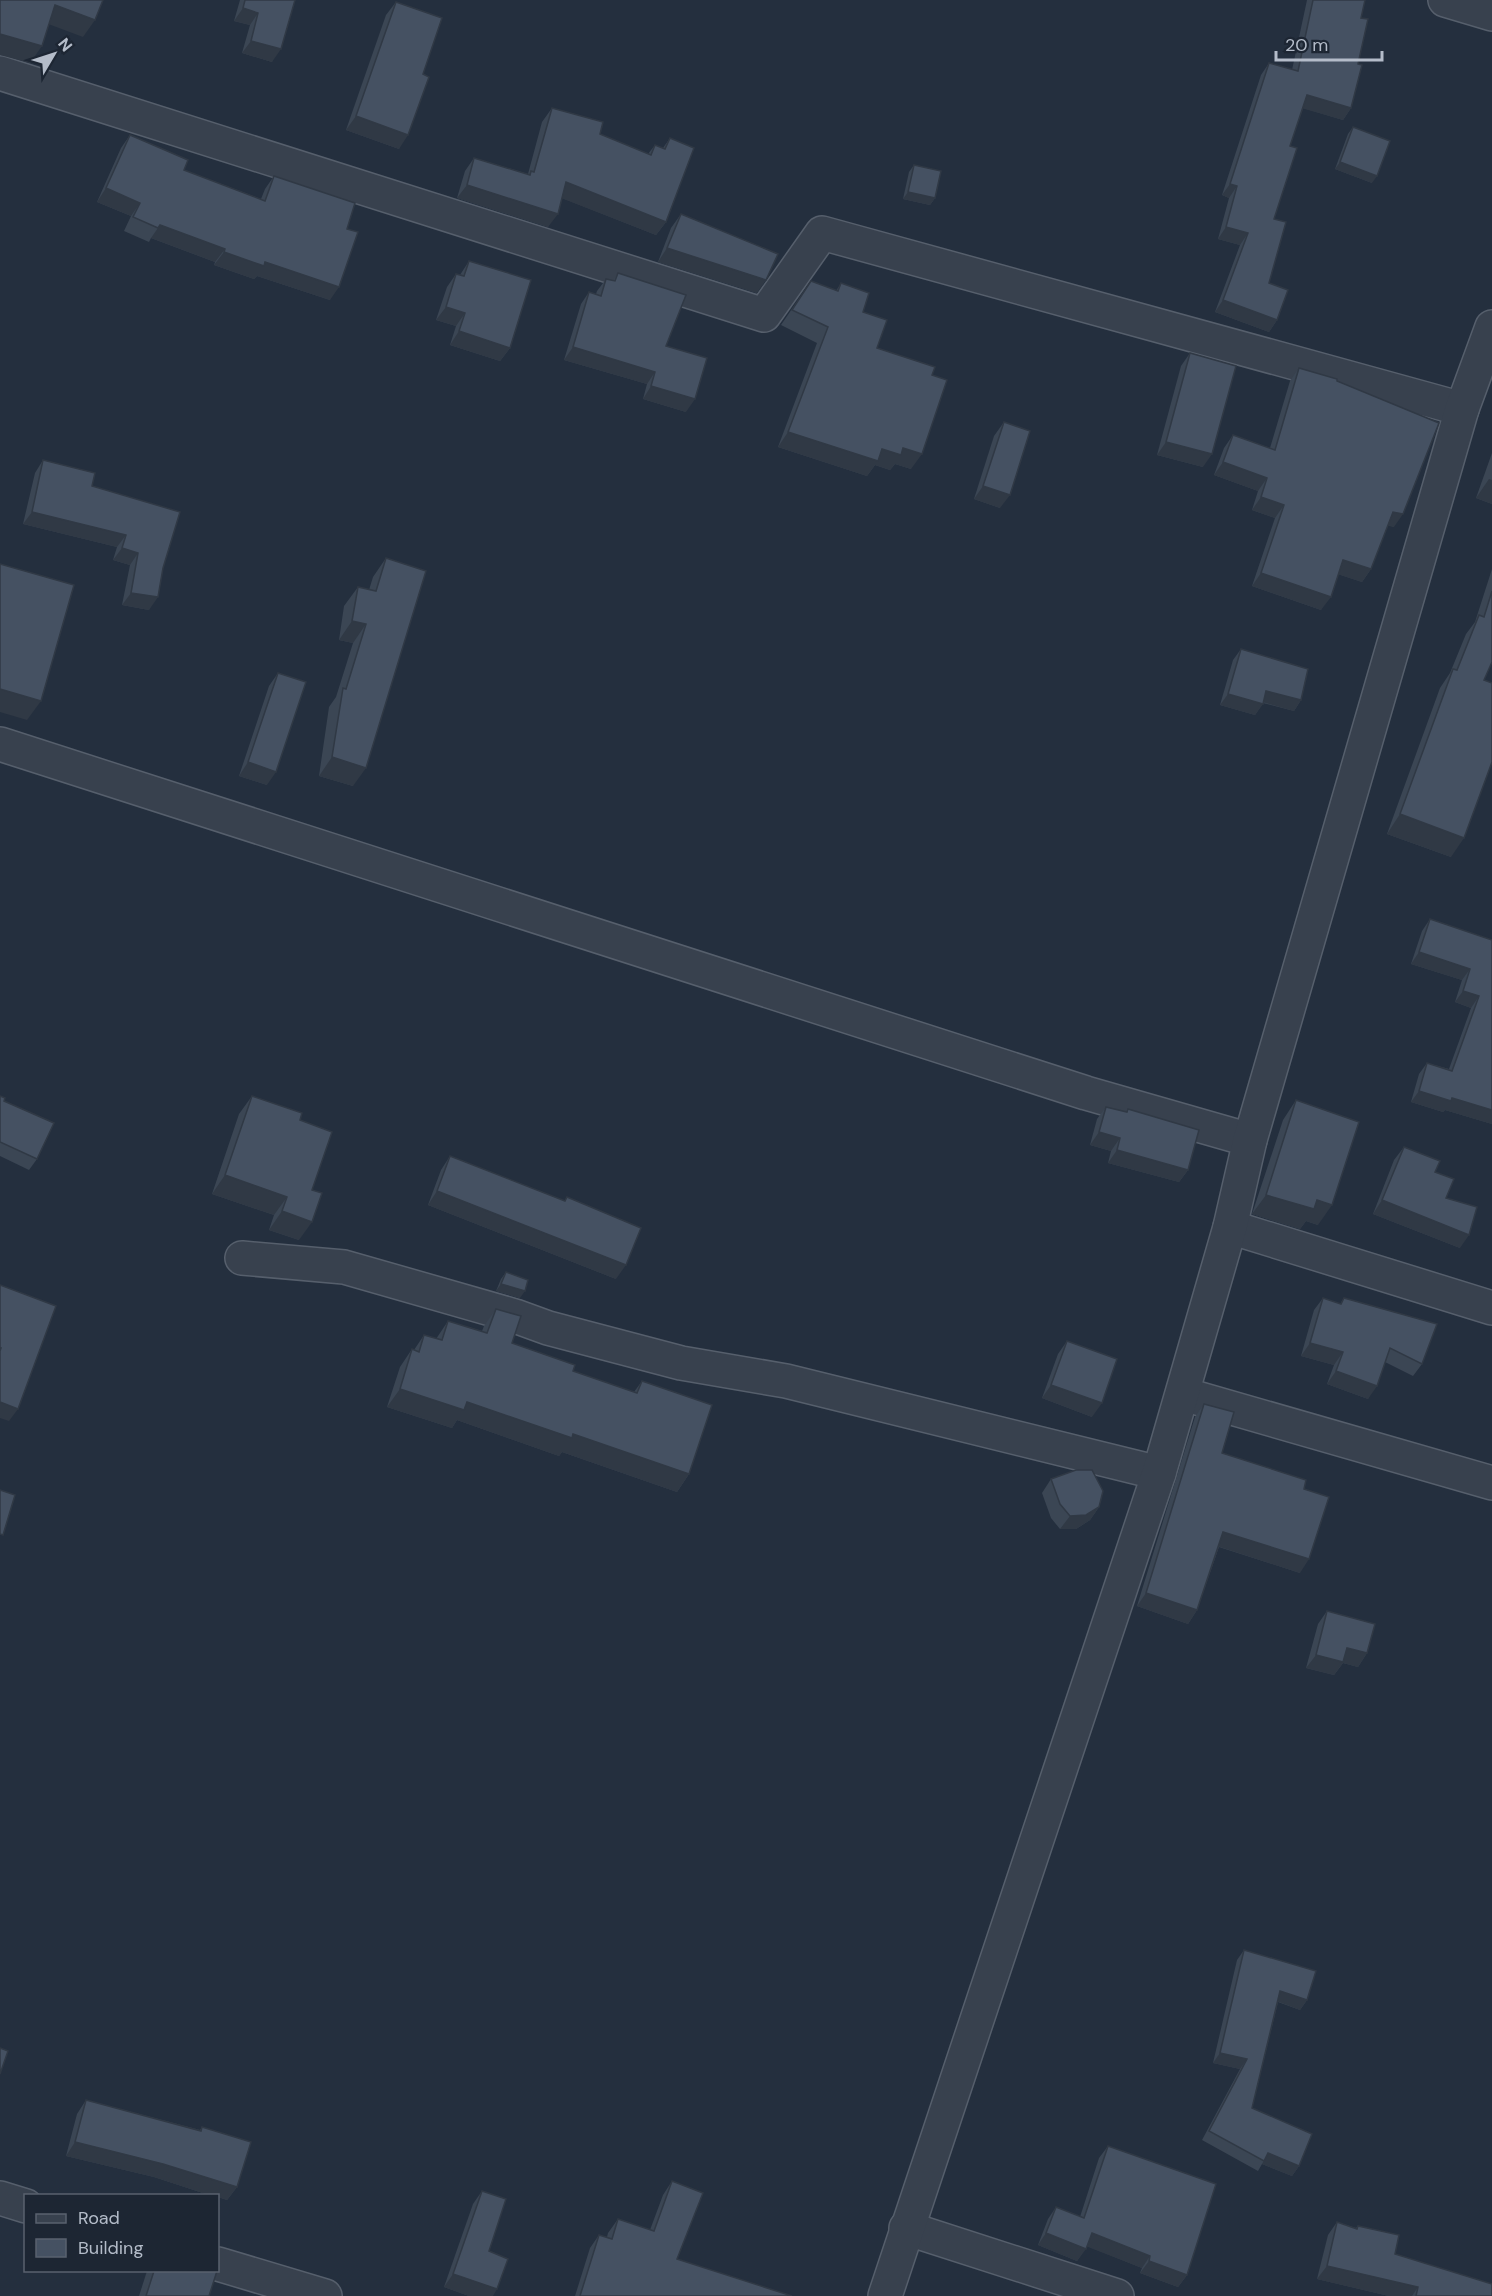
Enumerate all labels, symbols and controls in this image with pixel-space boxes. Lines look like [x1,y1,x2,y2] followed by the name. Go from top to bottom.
[24,24,84,84] north arrow
[1276,24,1382,62] scale bar
[1285,33,1328,57] text: 20 m
[53,34,77,56] text: N
[24,2194,219,2272] legend
[78,2206,120,2230] text: Road
[78,2236,143,2260] text: Building

